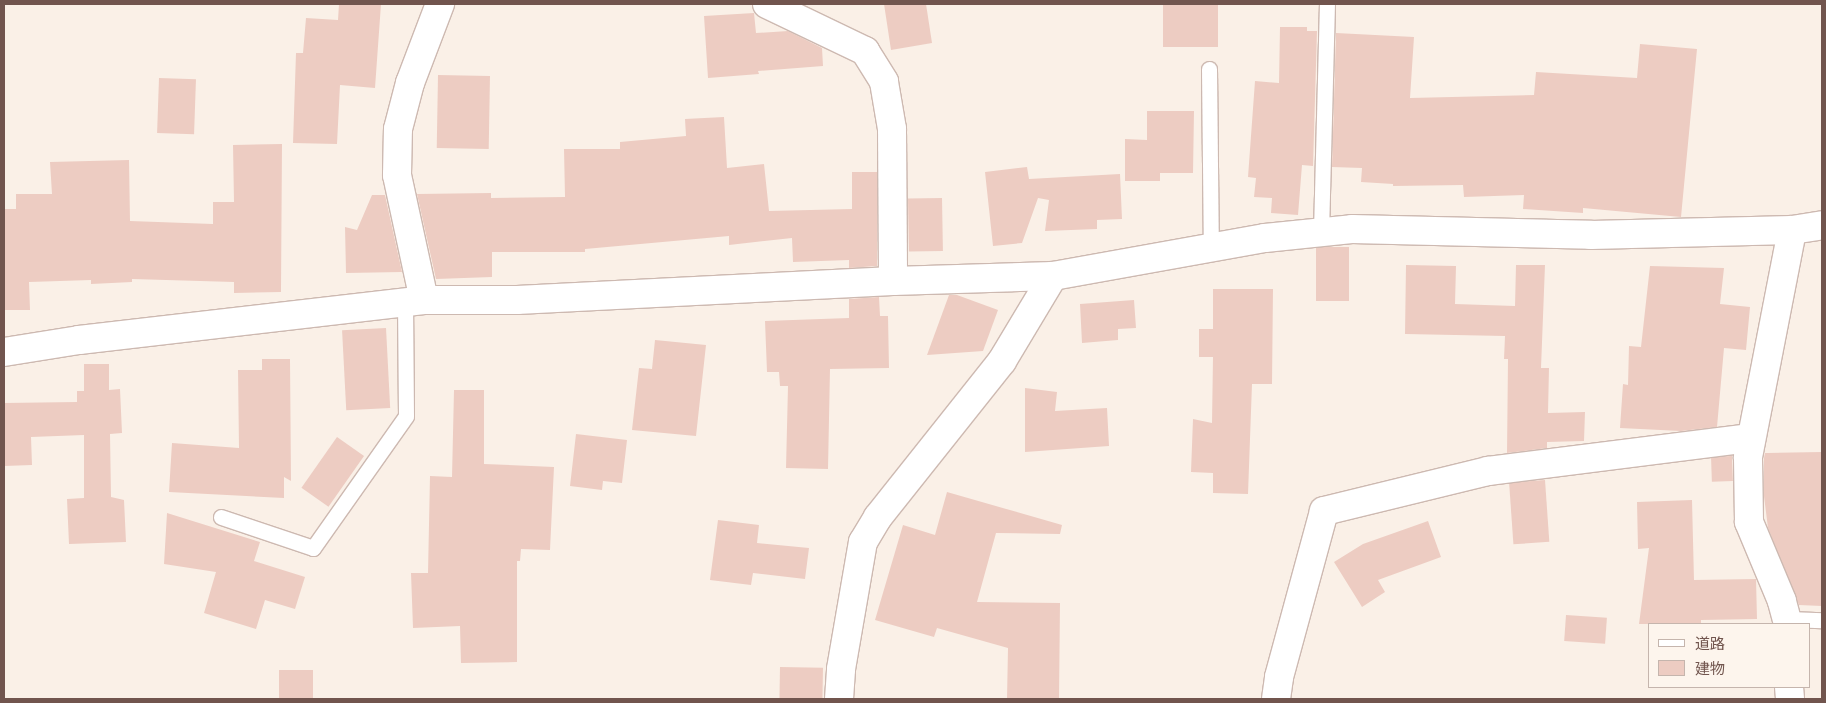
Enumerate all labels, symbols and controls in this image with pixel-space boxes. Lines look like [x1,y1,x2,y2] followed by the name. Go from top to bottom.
[1648,623,1811,688] legend
[1695,635,1725,652] text: 道路
[1695,660,1725,677] text: 建物

